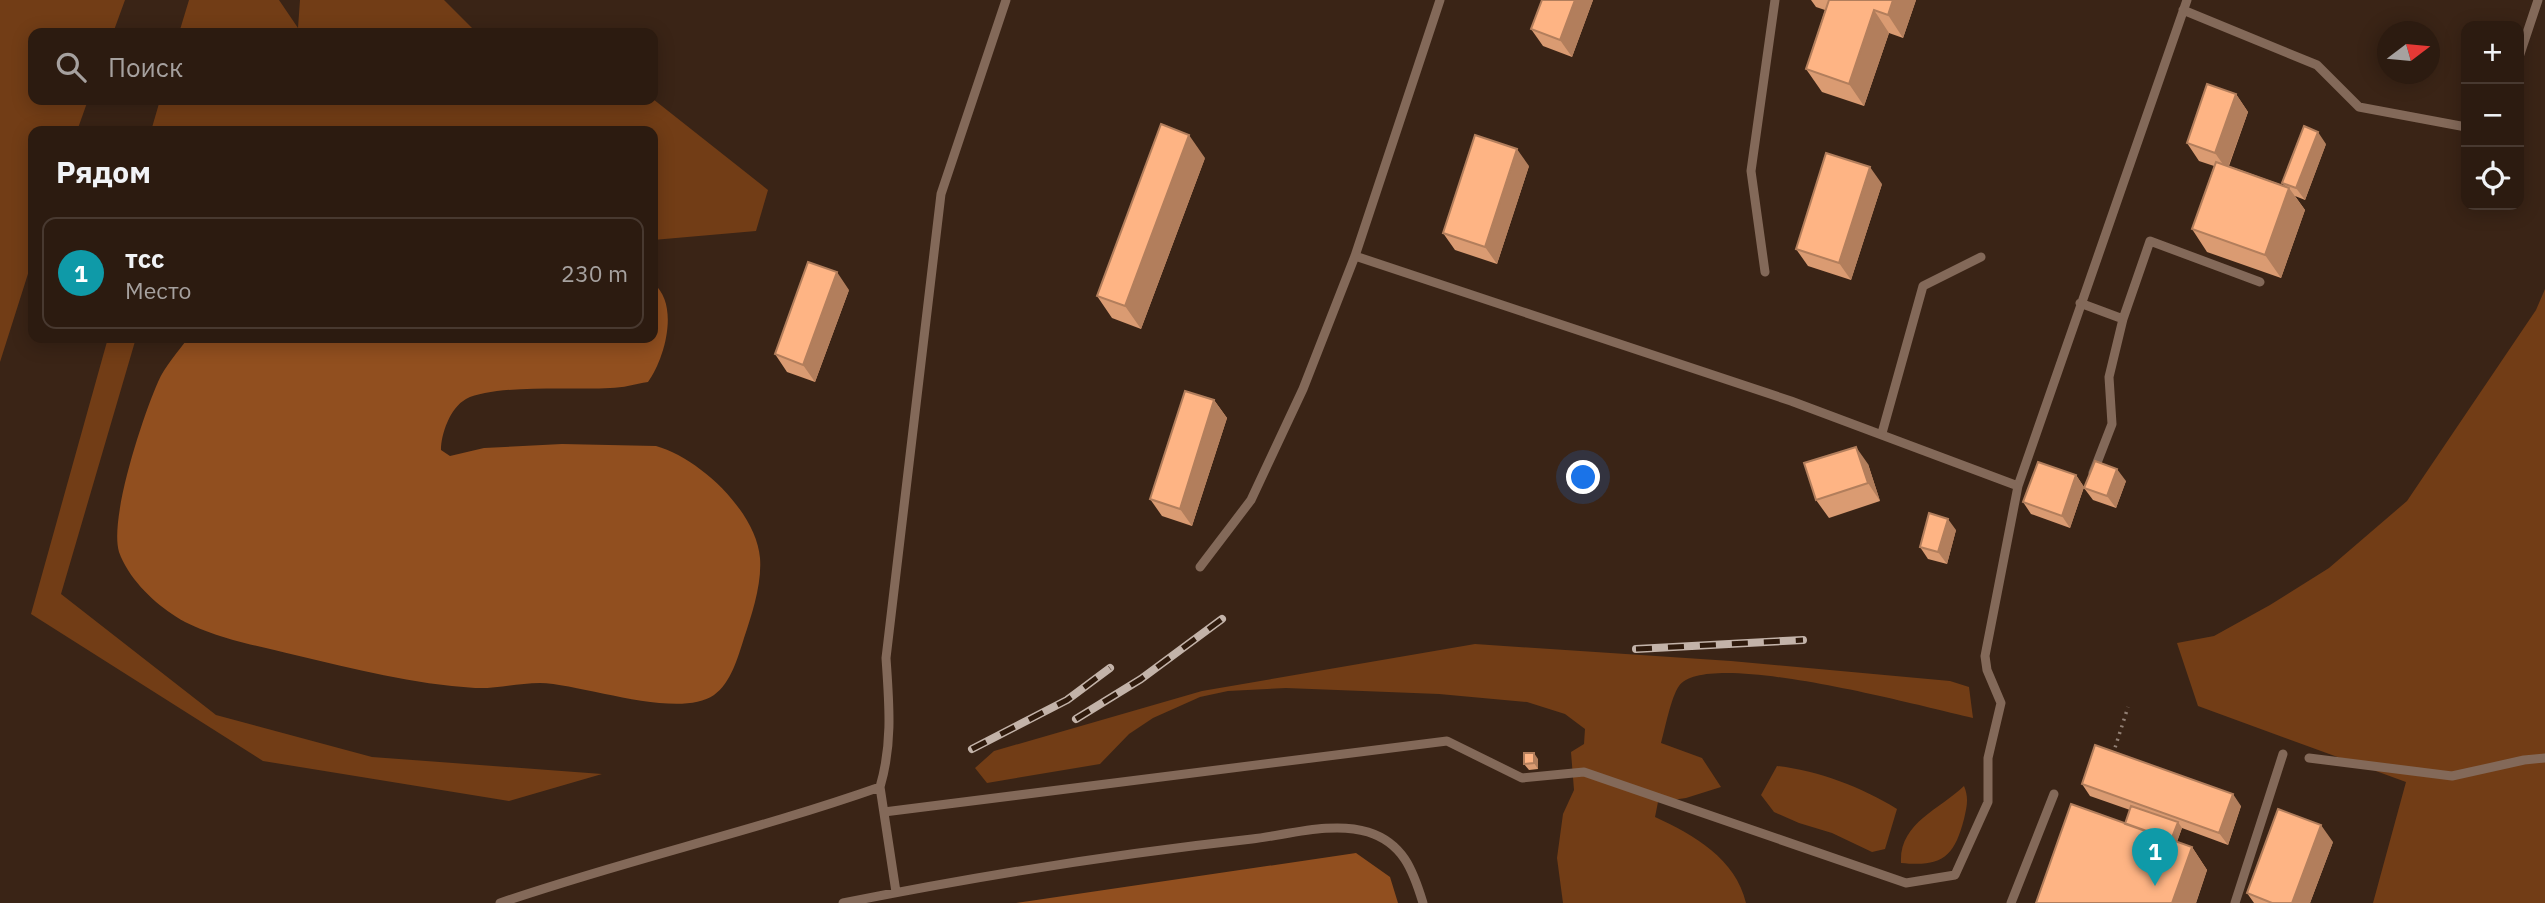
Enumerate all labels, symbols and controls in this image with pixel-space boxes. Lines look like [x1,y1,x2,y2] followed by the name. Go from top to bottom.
[2377,21,2440,84] north arrow
[2461,21,2524,210] map controls
[2461,21,2524,84] button: +
[28,28,658,105] search box
[52,48,90,86] icon: search
[108,50,183,84] text: Поиск
[2461,84,2524,147] button: −
[2461,147,2524,210] button: locate
[56,152,151,191] text: Рядом
[125,241,164,275] text: тсс
[74,258,88,288] text: 1
[561,258,628,288] text: 230 m
[125,275,191,305] text: Место
[1566,460,1600,494] your location
[2132,828,2178,886] pin: 1

